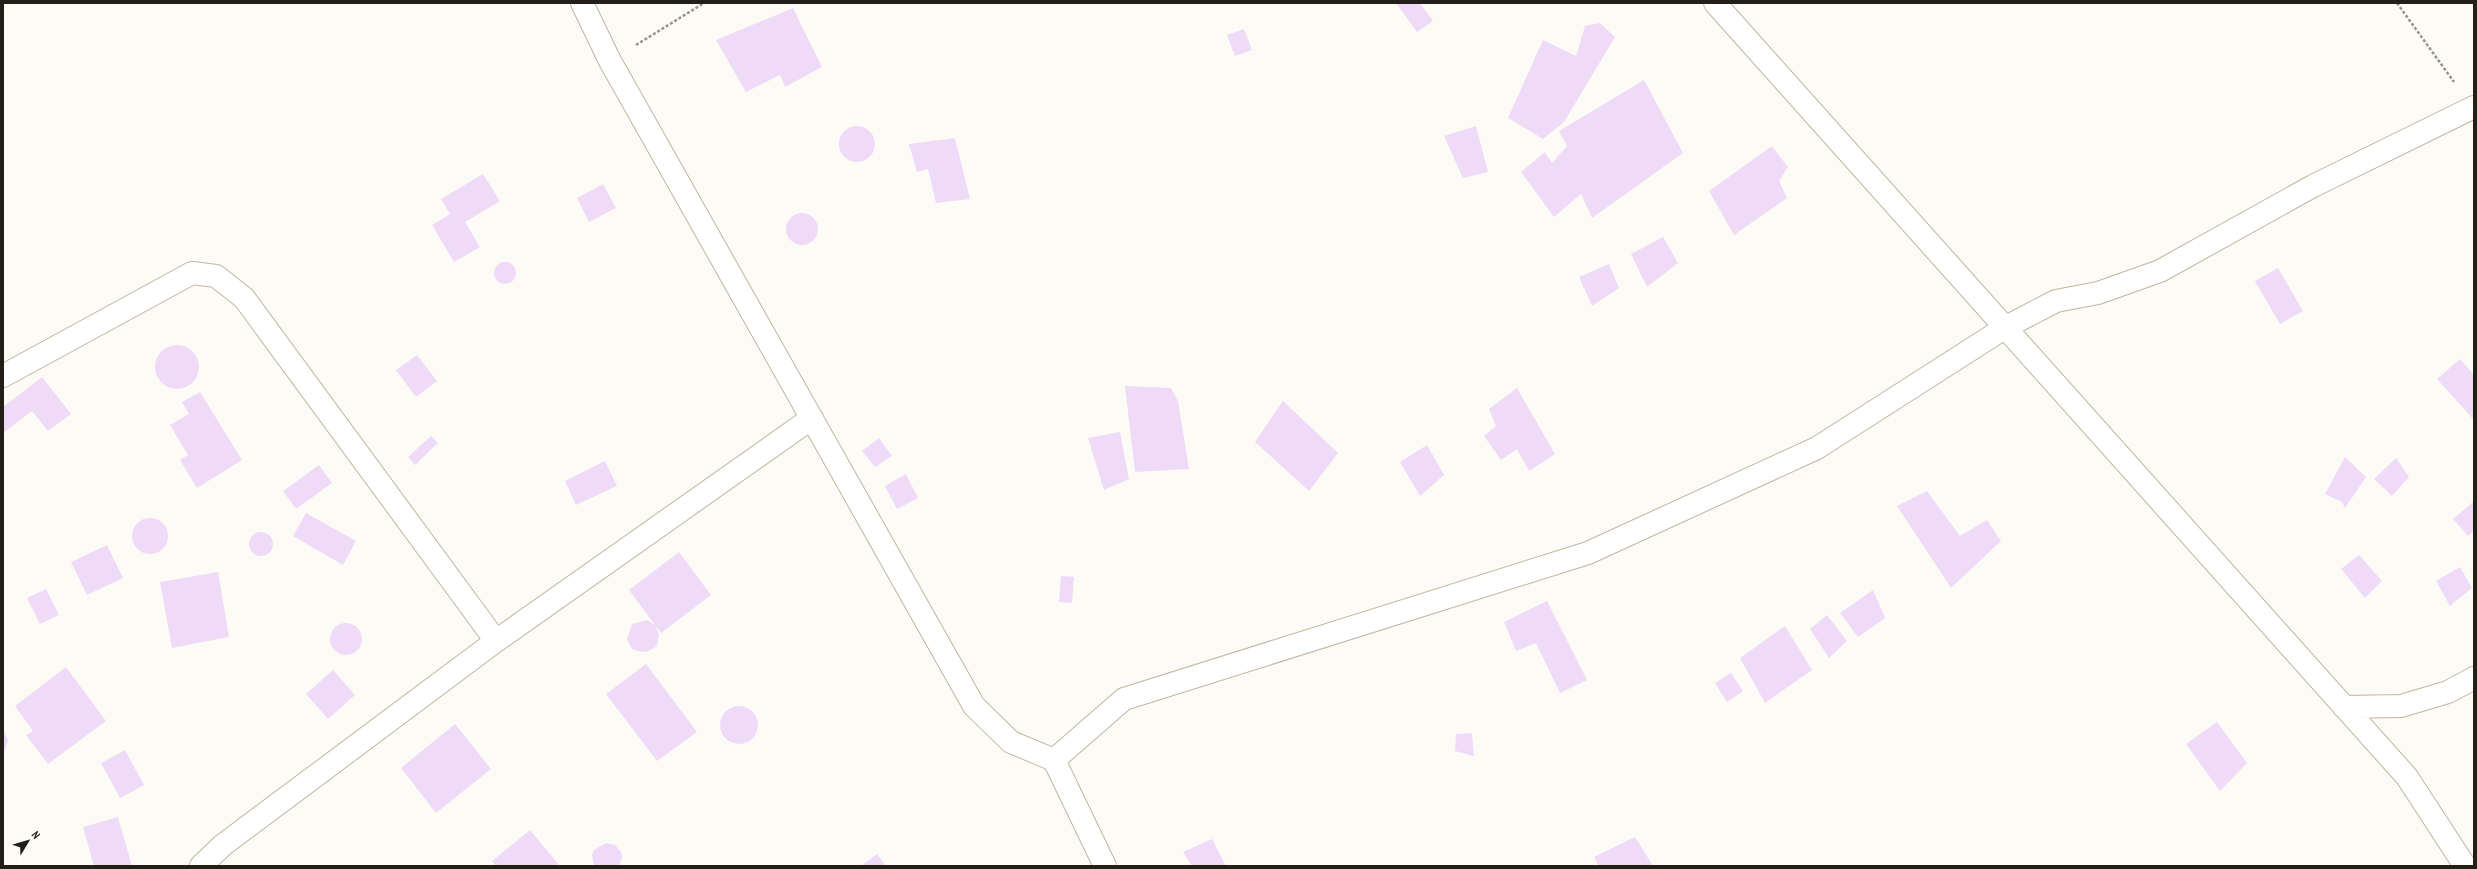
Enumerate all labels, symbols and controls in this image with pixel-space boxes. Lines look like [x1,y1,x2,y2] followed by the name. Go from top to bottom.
[8,821,48,861] north arrow
[29,828,43,842] text: N

